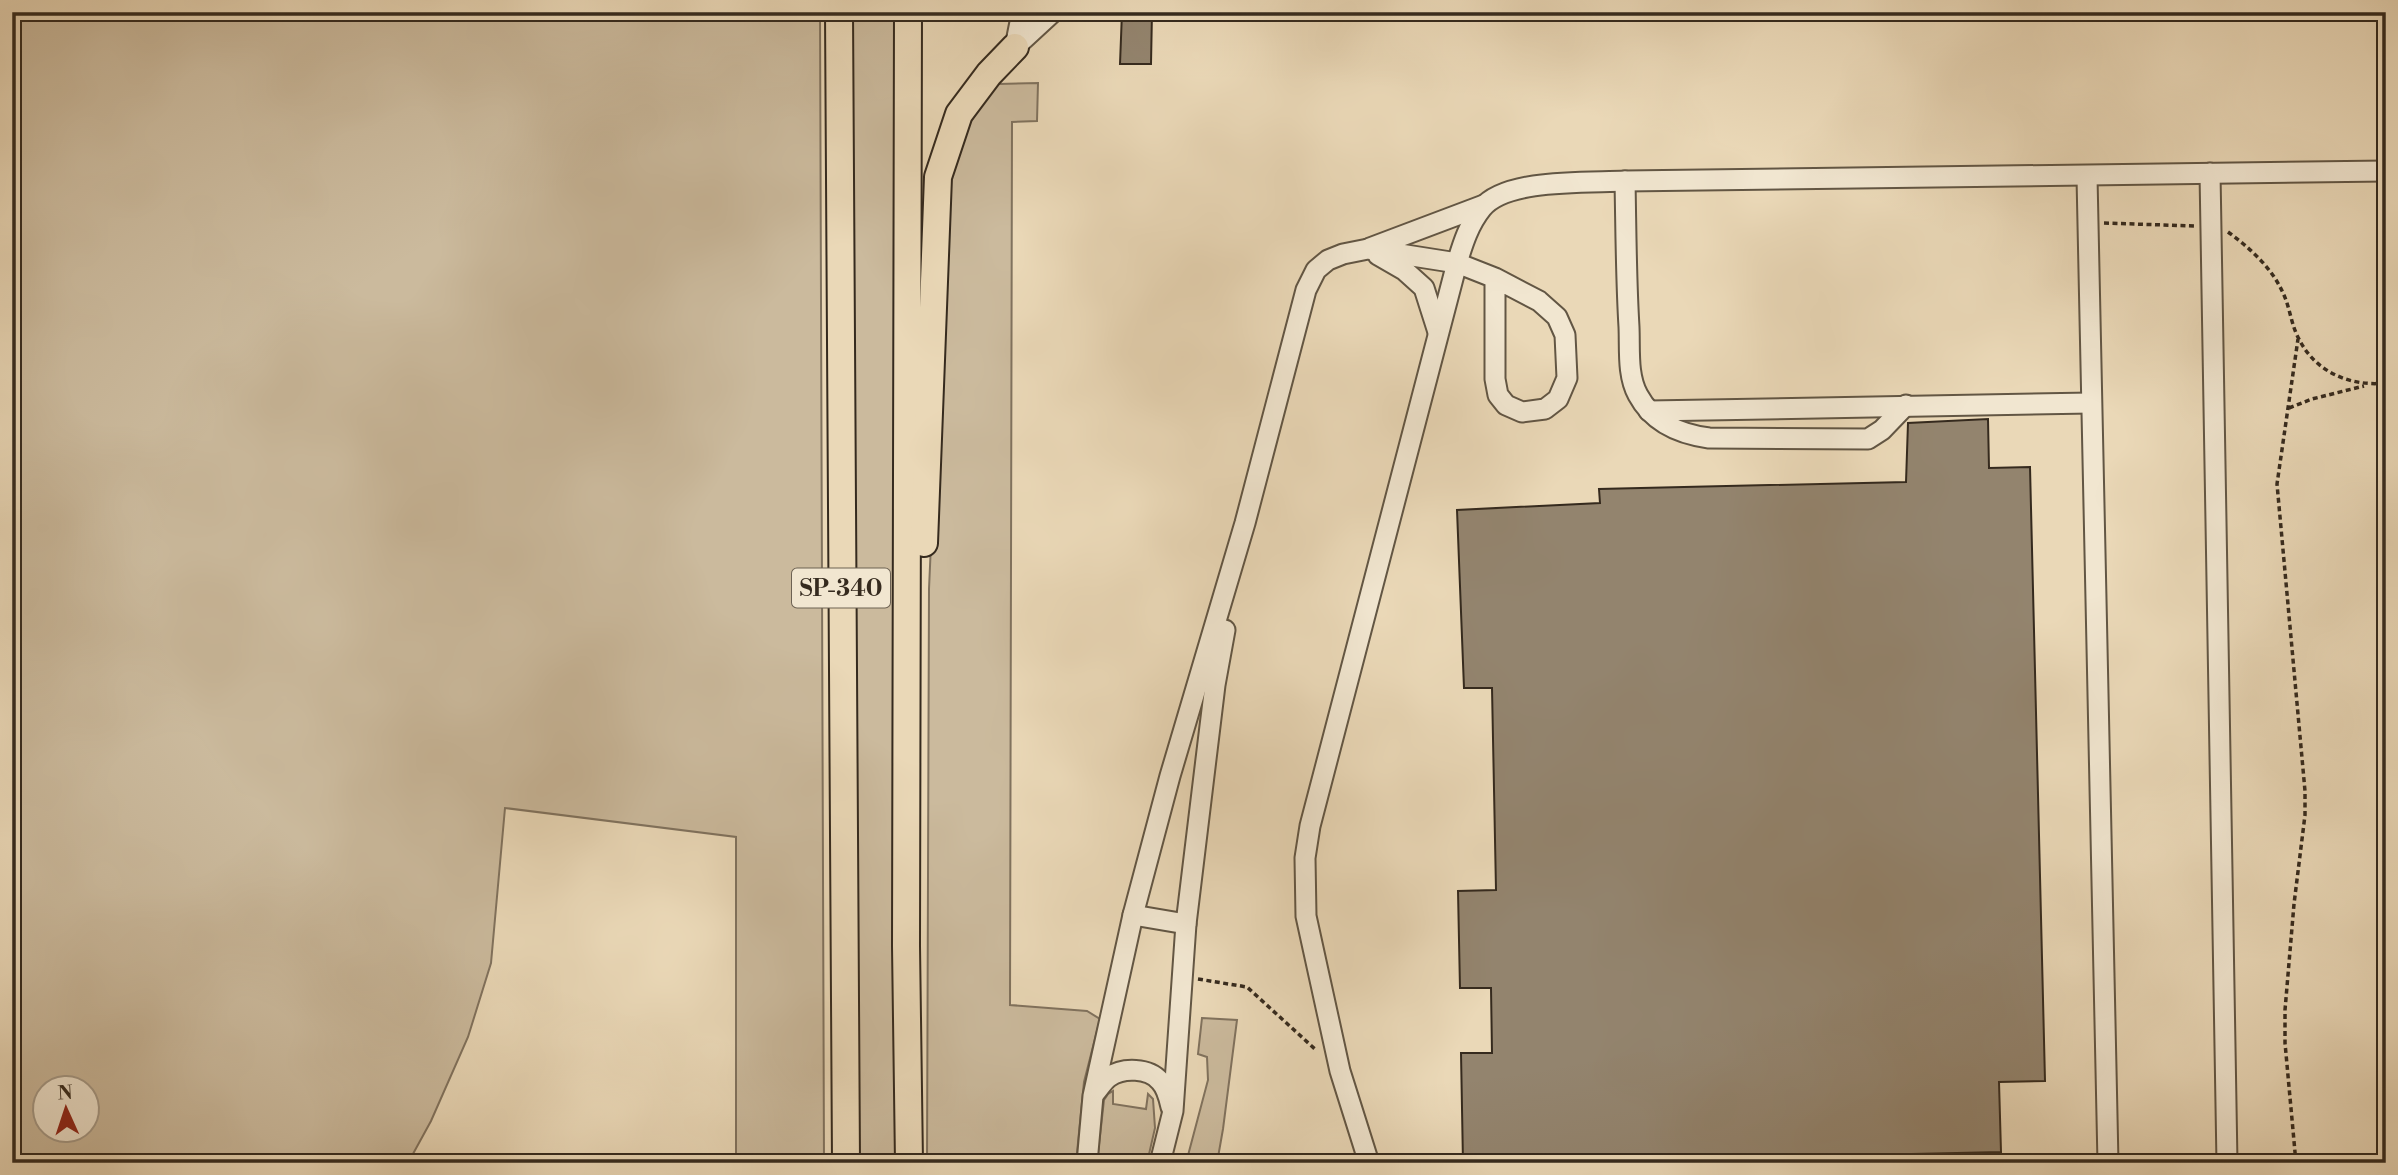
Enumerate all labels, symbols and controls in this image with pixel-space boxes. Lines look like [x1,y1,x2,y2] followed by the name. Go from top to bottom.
[792,568,890,608] road number: SP-340
[32,1074,102,1144] north arrow
[57,1081,73,1105] text: N

